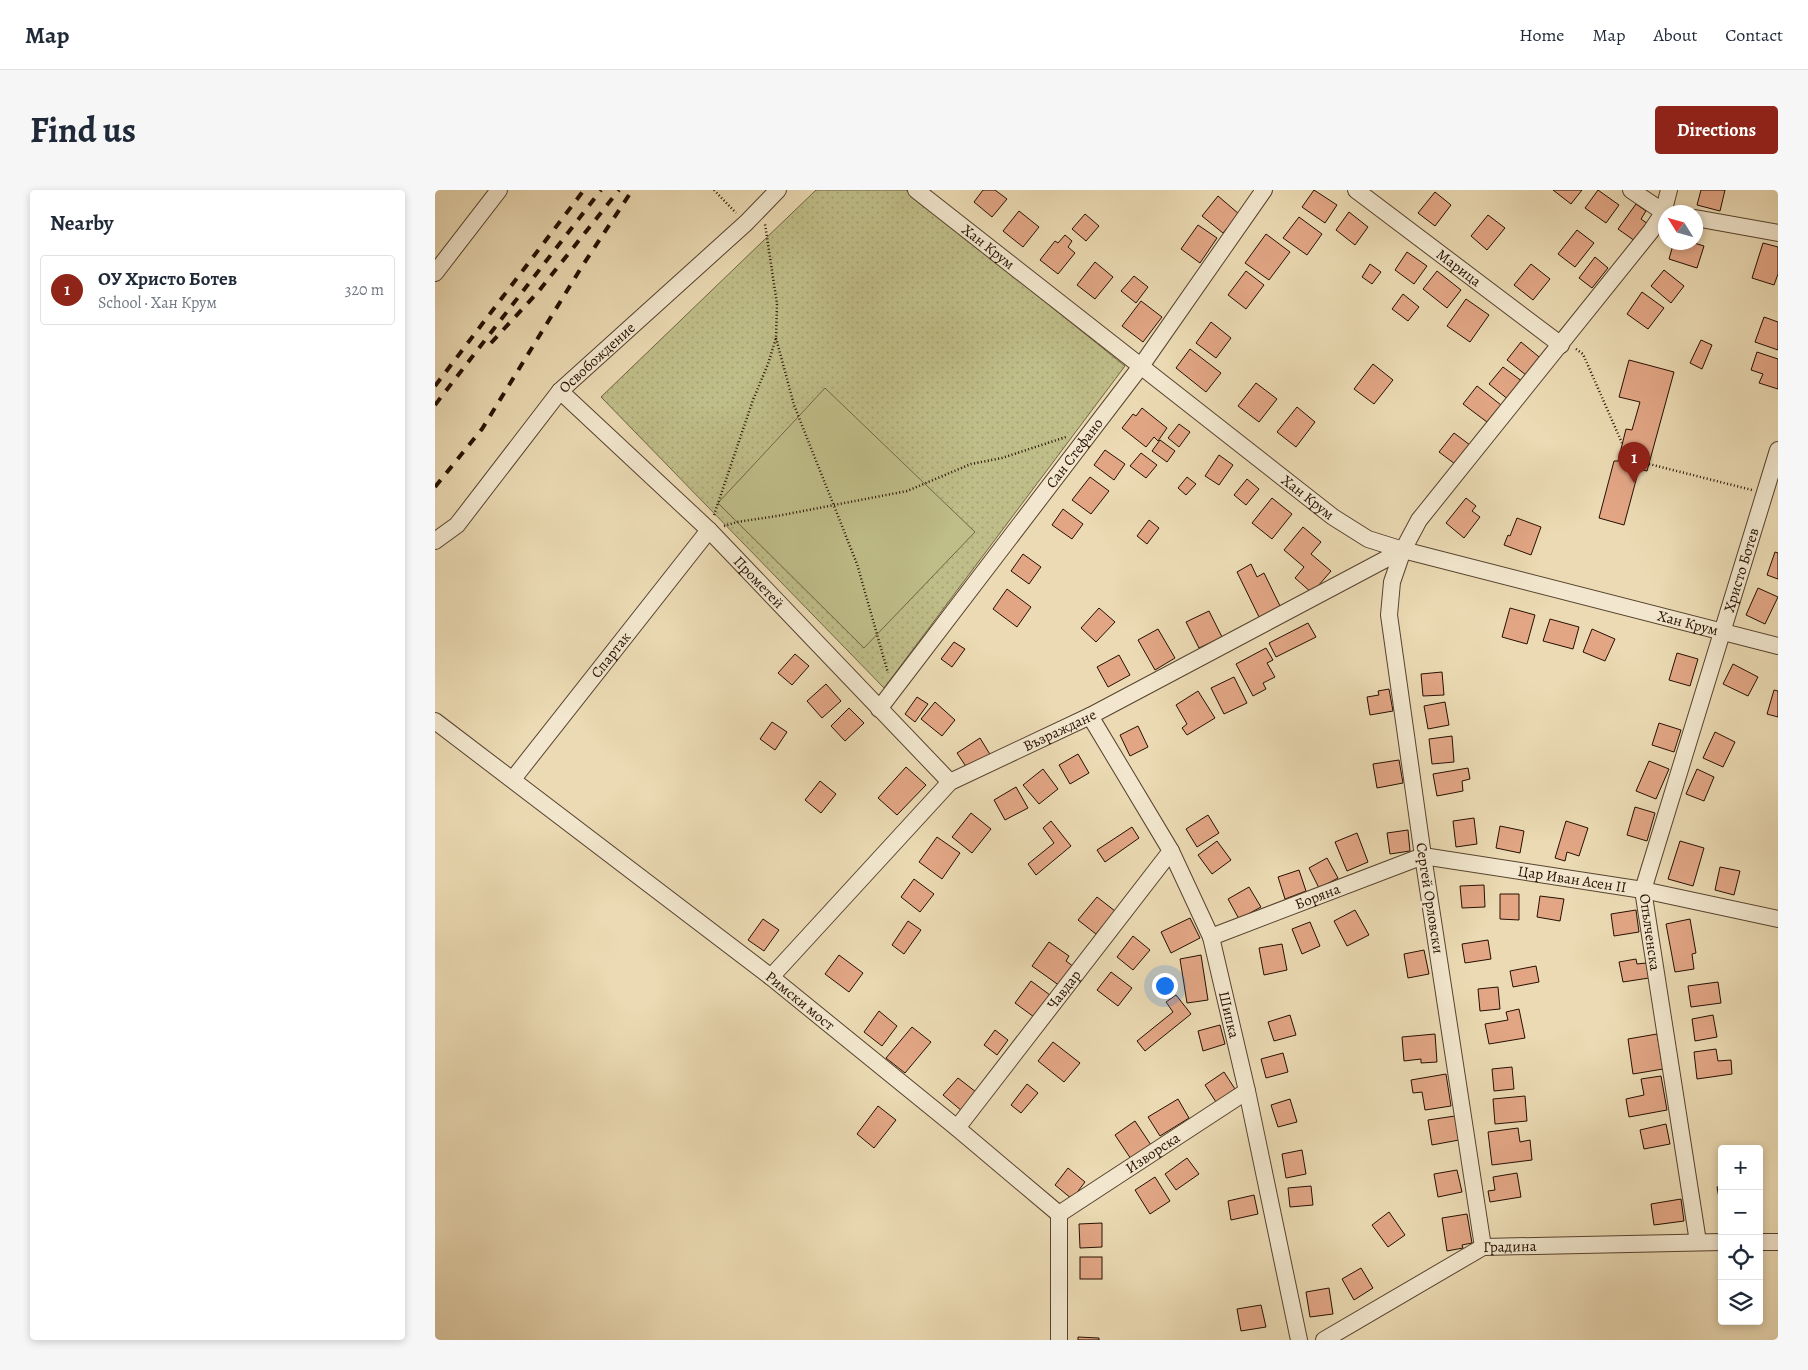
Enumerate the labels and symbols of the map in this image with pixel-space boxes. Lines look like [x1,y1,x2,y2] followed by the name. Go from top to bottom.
[1658,205,1703,250] north arrow
[958,220,1019,274] street label: Хан Крум
[1432,244,1486,291] street label: Марица
[554,318,640,397] street label: Освобождение
[1041,414,1108,492] street label: Сан Стефано
[1618,442,1650,483] pin: 1
[1277,470,1339,524] street label: Хан Крум
[1719,525,1764,615] street label: Христо Ботев
[729,552,789,613] street label: Прометей
[1655,606,1720,640] street label: Хан Крум
[586,627,635,682] street label: Спартак
[1020,704,1100,756] street label: Възраждане
[1411,841,1449,955] street label: Сергей Орловски
[1517,861,1628,897] street label: Цар Иван Асен II
[1292,879,1343,914] street label: Боряна
[1635,892,1665,972] street label: Опълченска
[761,966,839,1035] street label: Римски мост
[1042,966,1086,1013] street label: Чавдар
[1152,973,1178,999] your location
[1214,989,1244,1040] street label: Шипка
[1122,1127,1184,1178] street label: Изворска
[1483,1236,1537,1257] street label: Градина

